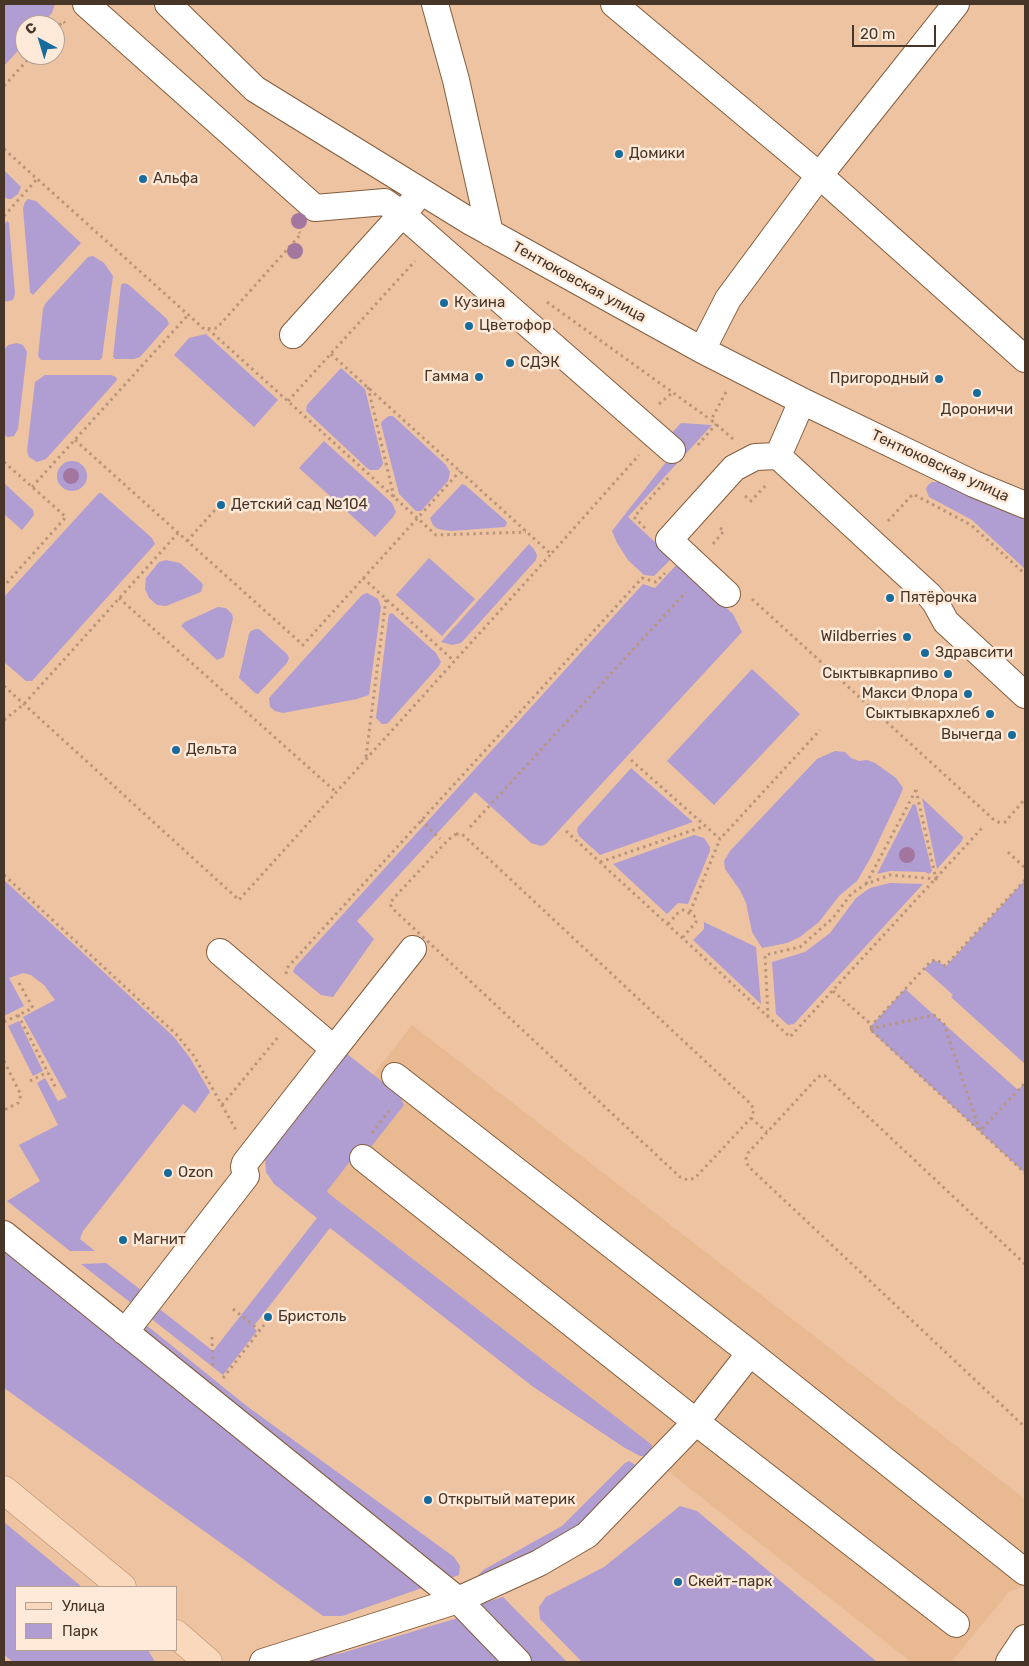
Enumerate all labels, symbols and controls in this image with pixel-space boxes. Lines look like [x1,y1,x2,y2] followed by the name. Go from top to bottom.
[15,15,65,65] north arrow
[854,15,938,47] scale bar
[22,19,40,38] text: С
[860,25,895,43] text: 20 m
[629,145,685,163] place label: Домики
[613,148,625,160] marker: Домики
[153,170,198,188] place label: Альфа
[137,173,149,185] marker: Альфа
[509,238,649,326] street label: Тентюковская улица
[454,294,505,312] place label: Кузина
[438,297,450,309] marker: Кузина
[479,317,551,335] place label: Цветофор
[463,320,475,332] marker: Цветофор
[520,354,560,372] place label: СДЭК
[504,357,516,369] marker: СДЭК
[424,368,469,386] place label: Гамма
[830,370,929,388] place label: Пригородный
[473,371,485,383] marker: Гамма
[933,373,945,385] marker: Пригородный
[971,387,983,399] marker: Дороничи
[941,401,1013,419] place label: Дороничи
[868,426,1012,506] street label: Тентюковская улица
[231,496,368,514] place label: Детский сад №104
[215,499,227,511] marker: Детский сад №104
[900,589,977,607] place label: Пятёрочка
[884,592,896,604] marker: Пятёрочка
[820,628,897,646] place label: Wildberries
[901,631,913,643] marker: Wildberries
[935,644,1013,662] place label: Здравсити
[919,647,931,659] marker: Здравсити
[822,665,938,683] place label: Сыктывкарпиво
[942,668,954,680] marker: Сыктывкарпиво
[862,685,958,703] place label: Макси Флора
[962,688,974,700] marker: Макси Флора
[865,705,980,723] place label: Сыктывкархлеб
[984,708,996,720] marker: Сыктывкархлеб
[941,726,1002,744] place label: Вычегда
[1006,729,1018,741] marker: Вычегда
[186,741,237,759] place label: Дельта
[170,744,182,756] marker: Дельта
[178,1164,213,1182] place label: Ozon
[162,1167,174,1179] marker: Ozon
[133,1231,186,1249] place label: Магнит
[117,1234,129,1246] marker: Магнит
[278,1308,346,1326] place label: Бристоль
[262,1311,274,1323] marker: Бристоль
[438,1491,575,1509] place label: Открытый материк
[422,1494,434,1506] marker: Открытый материк
[688,1573,772,1591] place label: Скейт-парк
[672,1576,684,1588] marker: Скейт-парк
[15,1586,178,1651] legend
[62,1597,105,1615] text: Улица
[62,1622,98,1640] text: Парк

